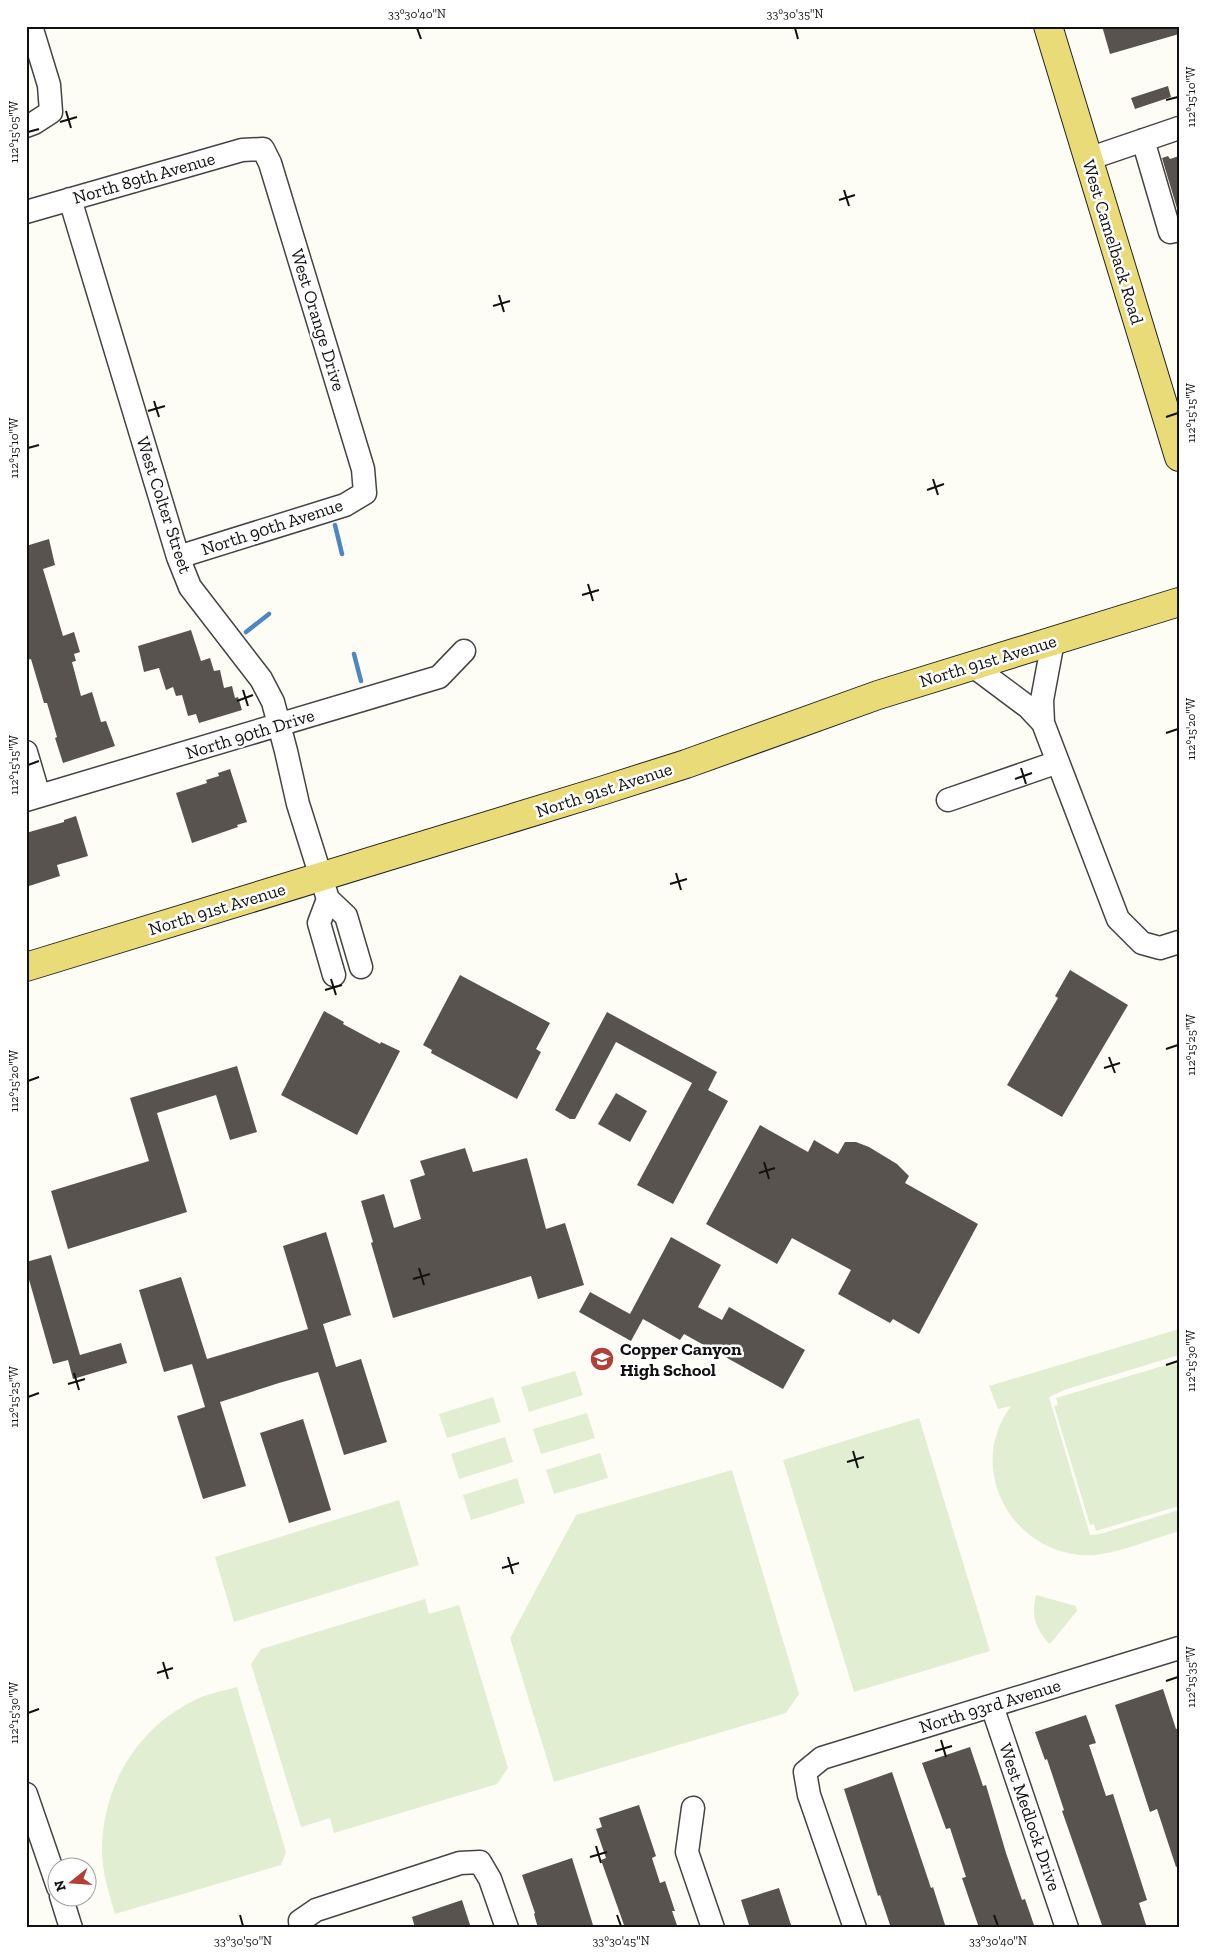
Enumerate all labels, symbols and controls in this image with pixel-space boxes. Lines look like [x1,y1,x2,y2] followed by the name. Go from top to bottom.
[388,7,446,21] text: 33°30'40"N
[767,7,824,21] text: 33°30'35"N
[1184,66,1198,127] text: 112°15'10"W
[7,100,21,163] text: 112°15'05"W
[70,147,218,209] street label: North 89th Avenue
[1077,157,1149,327] street label: West Camelback Road
[286,246,350,394] street label: West Orange Drive
[1184,382,1198,443] text: 112°15'15"W
[7,417,21,478] text: 112°15'10"W
[131,434,197,577] street label: West Colter Street
[198,494,346,560] street label: North 90th Avenue
[917,630,1059,692] street label: North 91st Avenue
[1184,697,1198,760] text: 112°15'20"W
[183,704,317,764] street label: North 90th Drive
[7,734,21,795] text: 112°15'15"W
[533,758,675,822] street label: North 91st Avenue
[146,878,288,940] street label: North 91st Avenue
[1184,1014,1198,1076] text: 112°15'25"W
[7,1049,21,1112] text: 112°15'20"W
[1184,1329,1198,1392] text: 112°15'30"W
[620,1338,742,1381] place label: Copper Canyon High School
[589,1346,615,1372] school or university icon: Copper Canyon High School
[7,1366,21,1428] text: 112°15'25"W
[1184,1646,1198,1707] text: 112°15'35"W
[917,1674,1063,1738] street label: North 93rd Avenue
[7,1681,21,1744] text: 112°15'30"W
[994,1740,1066,1894] street label: West Medlock Drive
[48,1856,98,1906] north arrow
[50,1878,70,1893] text: N
[214,1934,272,1948] text: 33°30'50"N
[592,1934,650,1948] text: 33°30'45"N
[969,1934,1027,1948] text: 33°30'40"N

